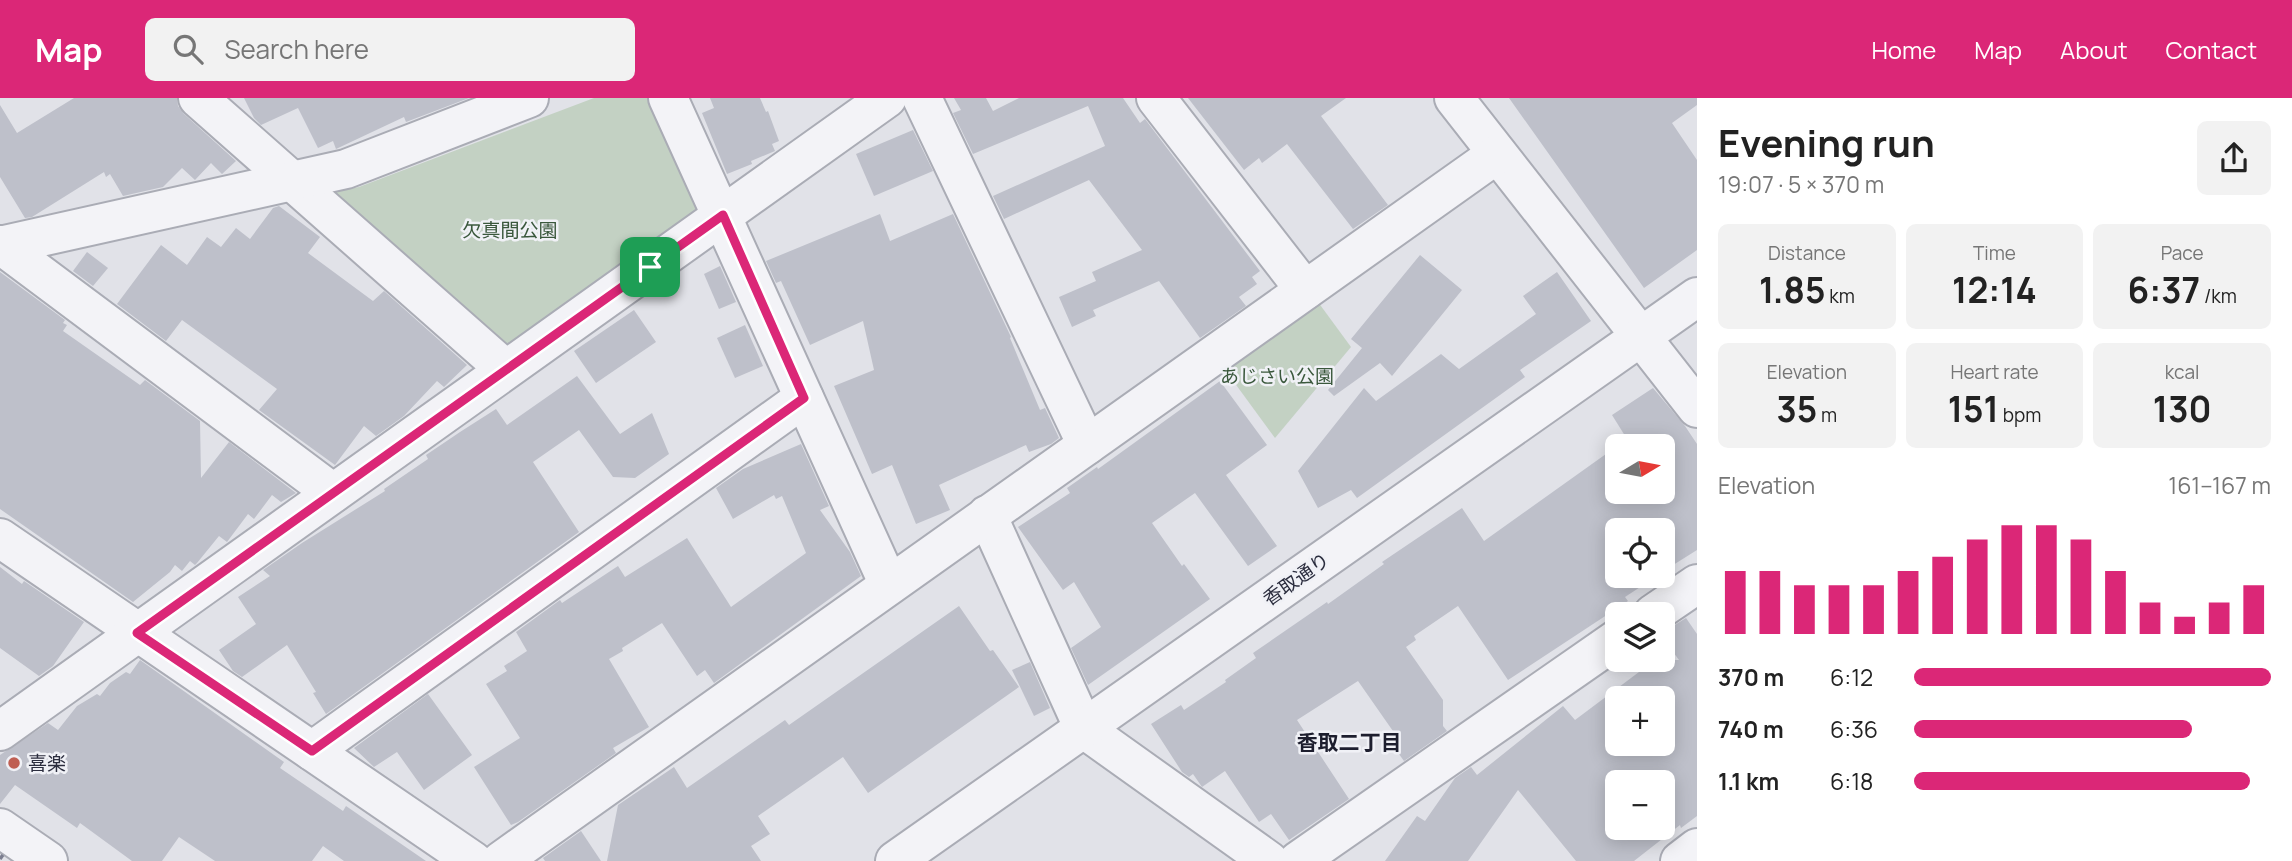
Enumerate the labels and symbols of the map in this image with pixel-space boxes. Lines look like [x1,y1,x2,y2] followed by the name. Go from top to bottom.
[462,217,558,243] park label: 欠真間公園
[620,237,680,297] pin
[1220,363,1334,389] park label: あじさい公園
[1605,434,1675,504] north arrow
[1257,547,1335,611] street label: 香取通り
[1297,728,1402,756] district label: 香取二丁目
[28,750,66,776] place label: 喜楽
[6,755,22,771] marker: 喜楽

